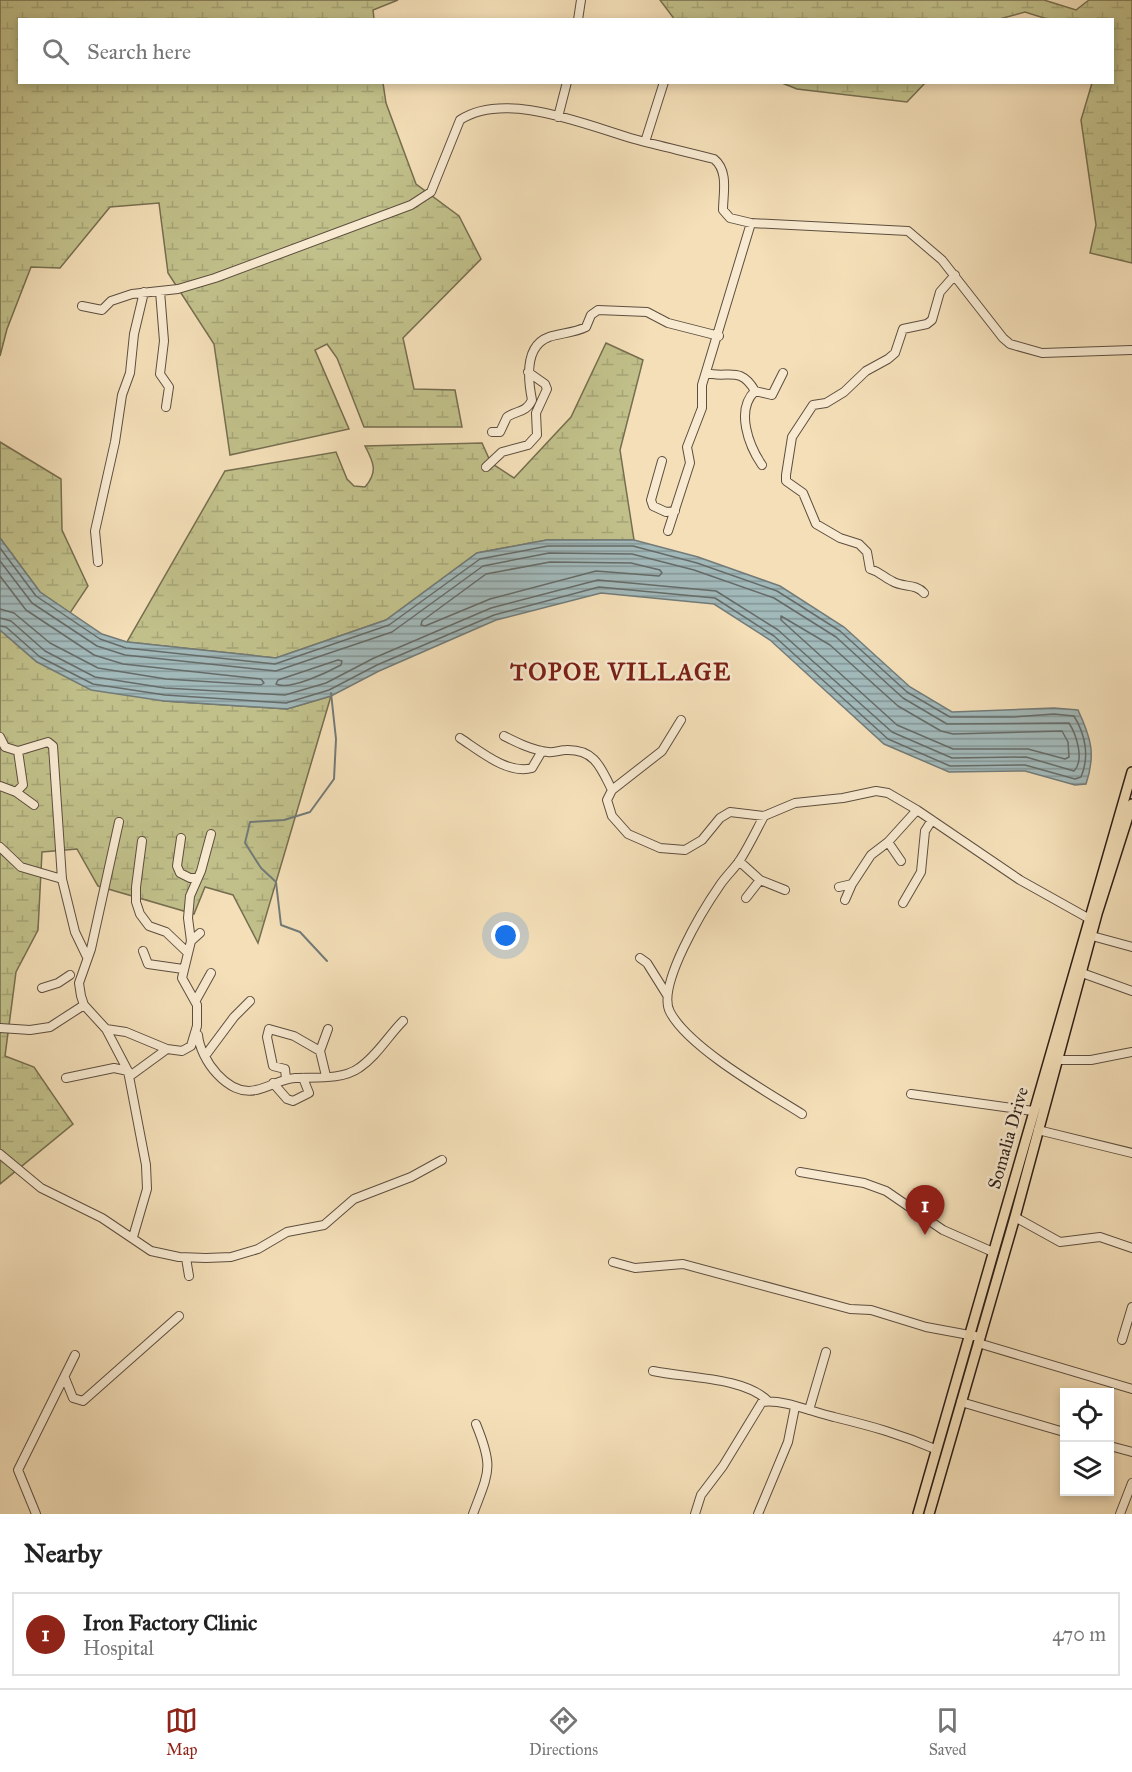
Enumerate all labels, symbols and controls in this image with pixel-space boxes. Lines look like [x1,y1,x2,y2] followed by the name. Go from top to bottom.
[18,18,1114,84] search box
[39,35,72,68] icon: search
[87,38,191,65] text: Search here
[509,657,732,687] district label: TOPOE VILLAGE
[491,921,520,950] your location
[983,1084,1033,1192] street label: Somalia Drive
[906,1186,944,1235] pin: 1
[1060,1388,1114,1496] map controls
[1060,1388,1114,1442] button: locate
[1060,1442,1114,1496] button: layers
[24,1537,102,1569] text: Nearby
[83,1609,257,1636] text: Iron Factory Clinic
[42,1622,49,1646] text: 1
[1052,1622,1106,1646] text: 470 m
[83,1636,154,1660] text: Hospital
[165,1704,198,1759] tab: Map
[529,1704,598,1759] tab: Directions
[929,1704,967,1759] tab: Saved

